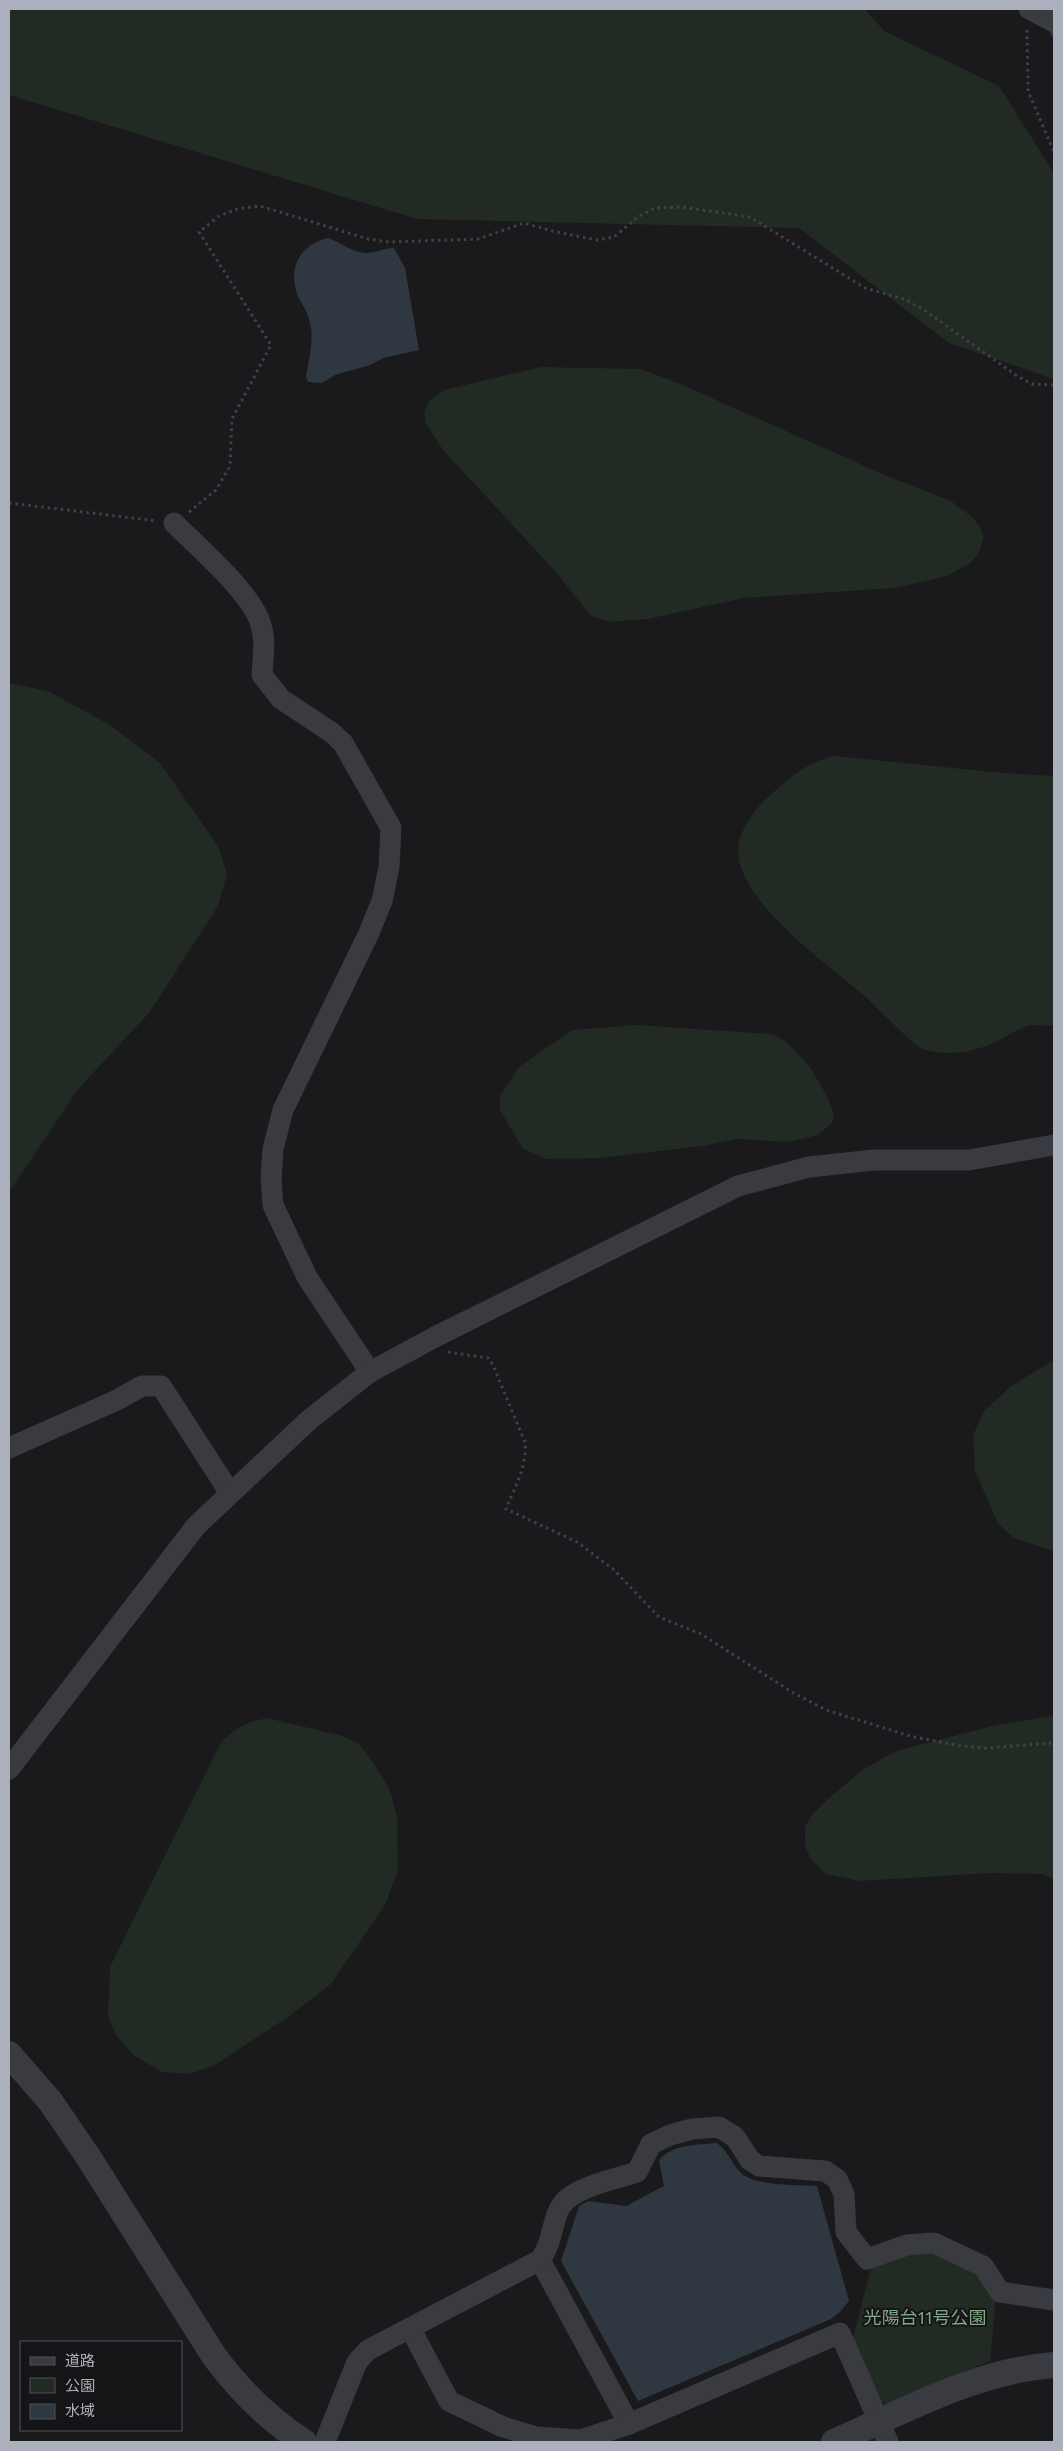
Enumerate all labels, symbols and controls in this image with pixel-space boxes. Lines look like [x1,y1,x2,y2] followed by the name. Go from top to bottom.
[864,2307,986,2329] park label: 光陽台11号公園
[20,2341,182,2431] legend
[65,2352,95,2370] text: 道路
[65,2377,95,2395] text: 公園
[65,2402,95,2420] text: 水域

